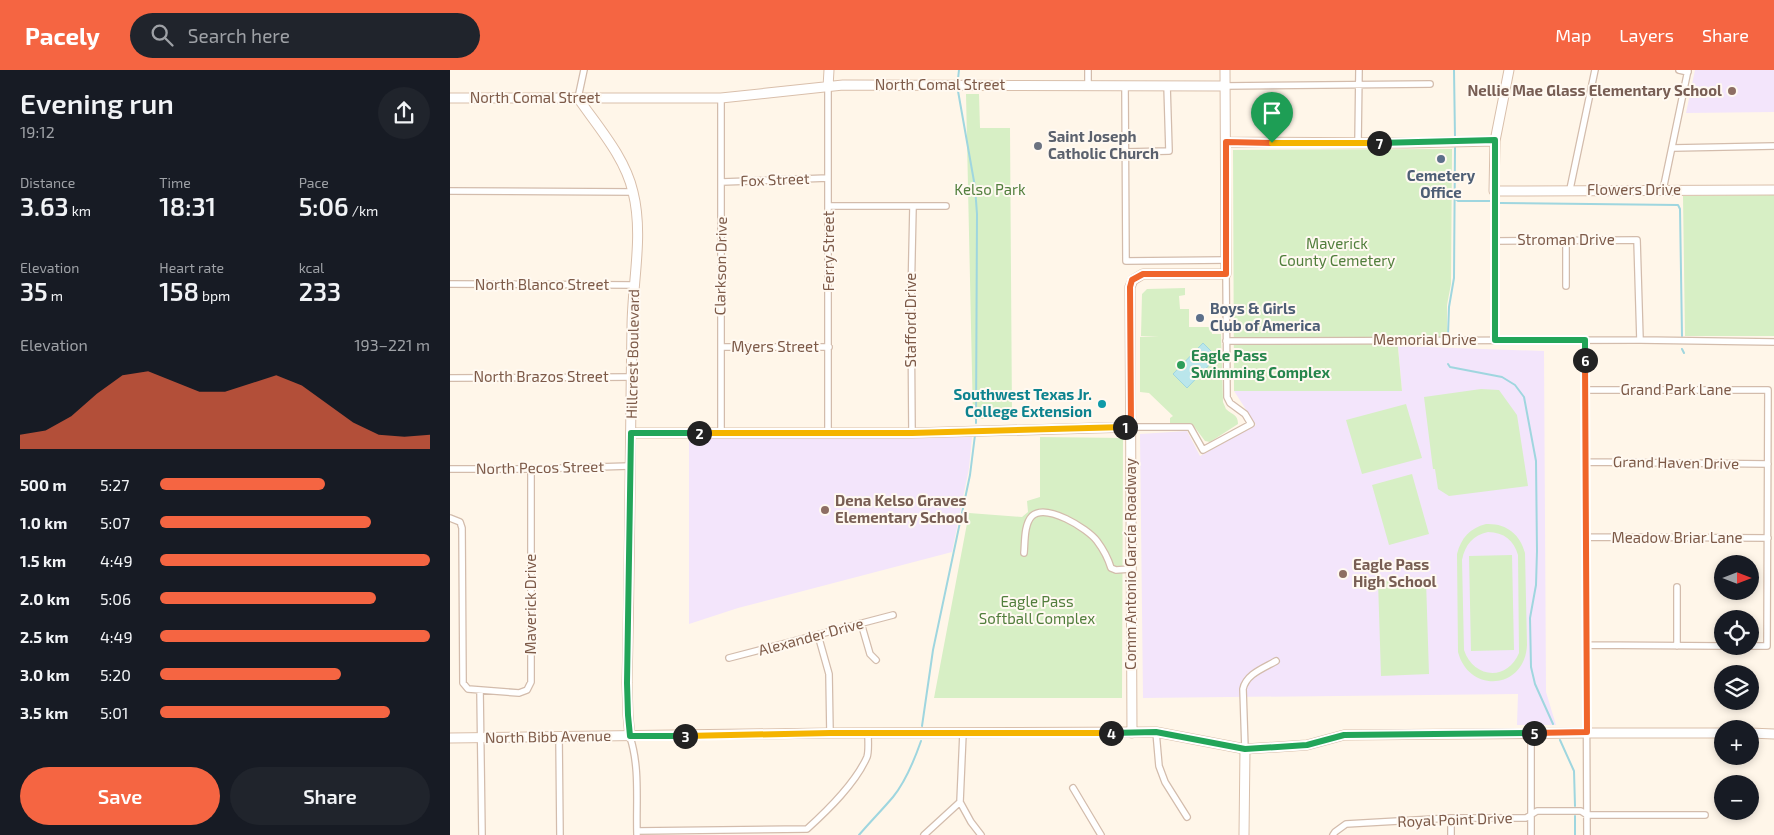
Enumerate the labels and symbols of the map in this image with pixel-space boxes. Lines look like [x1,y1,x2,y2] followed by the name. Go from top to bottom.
[875,75,1005,93] street label: North Comal Street
[1467,81,1722,100] place label: Nellie Mae Glass Elementary School
[1726,85,1738,97] marker: Nellie Mae Glass Elementary School
[470,88,600,106] street label: North Comal Street
[1251,92,1293,143] pin
[1048,127,1159,162] place label: Saint Joseph Catholic Church
[1366,130,1392,156] pin: 7
[1032,140,1044,152] marker: Saint Joseph Catholic Church
[1435,153,1447,165] marker: Cemetery Office
[1407,166,1476,201] place label: Cemetery Office
[740,169,810,189] street label: Fox Street
[954,180,1026,198] park label: Kelso Park
[1587,180,1681,198] street label: Flowers Drive
[819,210,837,291] street label: Ferry Street
[710,216,730,315] street label: Clarkson Drive
[1517,230,1615,248] street label: Stroman Drive
[1279,234,1395,269] park label: Maverick County Cemetery
[901,273,919,367] street label: Stafford Drive
[475,275,609,293] street label: North Blanco Street
[622,289,642,419] street label: Hillcrest Boulevard
[1210,299,1320,334] place label: Boys & Girls Club of America
[1194,312,1206,324] marker: Boys & Girls Club of America
[1373,330,1477,348] street label: Memorial Drive
[731,337,819,355] street label: Myers Street
[1191,346,1330,381] place label: Eagle Pass Swimming Complex
[1572,348,1598,372] pin: 6
[1175,359,1187,371] marker: Eagle Pass Swimming Complex
[473,367,609,385] street label: North Brazos Street
[1621,380,1731,398] street label: Grand Park Lane
[953,385,1092,420] place label: Southwest Texas Jr. College Extension
[1096,398,1108,410] marker: Southwest Texas Jr. College Extension
[1112,414,1138,440] pin: 1
[686,420,712,446] pin: 2
[1613,452,1739,472] street label: Grand Haven Drive
[476,457,604,477] street label: North Pecos Street
[1121,458,1139,670] street label: Comm Antonio García Roadway
[835,491,968,527] place label: Dena Kelso Graves Elementary School
[819,504,831,516] marker: Dena Kelso Graves Elementary School
[1612,528,1742,546] street label: Meadow Briar Lane
[521,554,539,654] street label: Maverick Drive
[1353,555,1437,590] place label: Eagle Pass High School
[1714,555,1759,600] north arrow
[1337,568,1349,580] marker: Eagle Pass High School
[979,592,1095,627] park label: Eagle Pass Softball Complex
[756,613,865,659] street label: Alexander Drive
[1098,720,1124,746] pin: 4
[1522,720,1546,746] pin: 5
[672,724,698,748] pin: 3
[485,726,611,746] street label: North Bibb Avenue
[1397,808,1513,830] street label: Royal Point Drive

